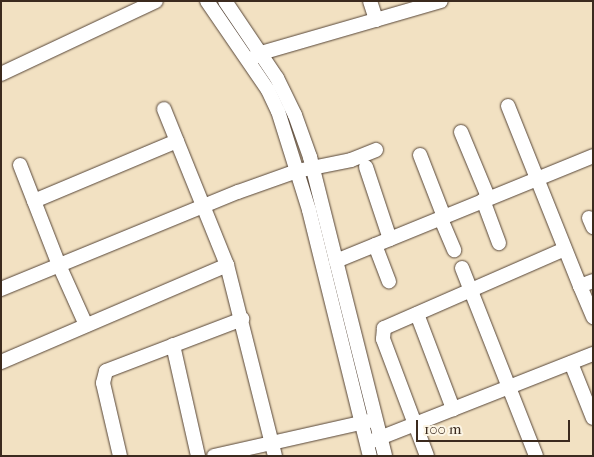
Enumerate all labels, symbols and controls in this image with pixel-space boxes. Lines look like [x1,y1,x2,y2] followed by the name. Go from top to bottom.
[419,410,573,442] scale bar
[424,420,462,438] text: 100 m

